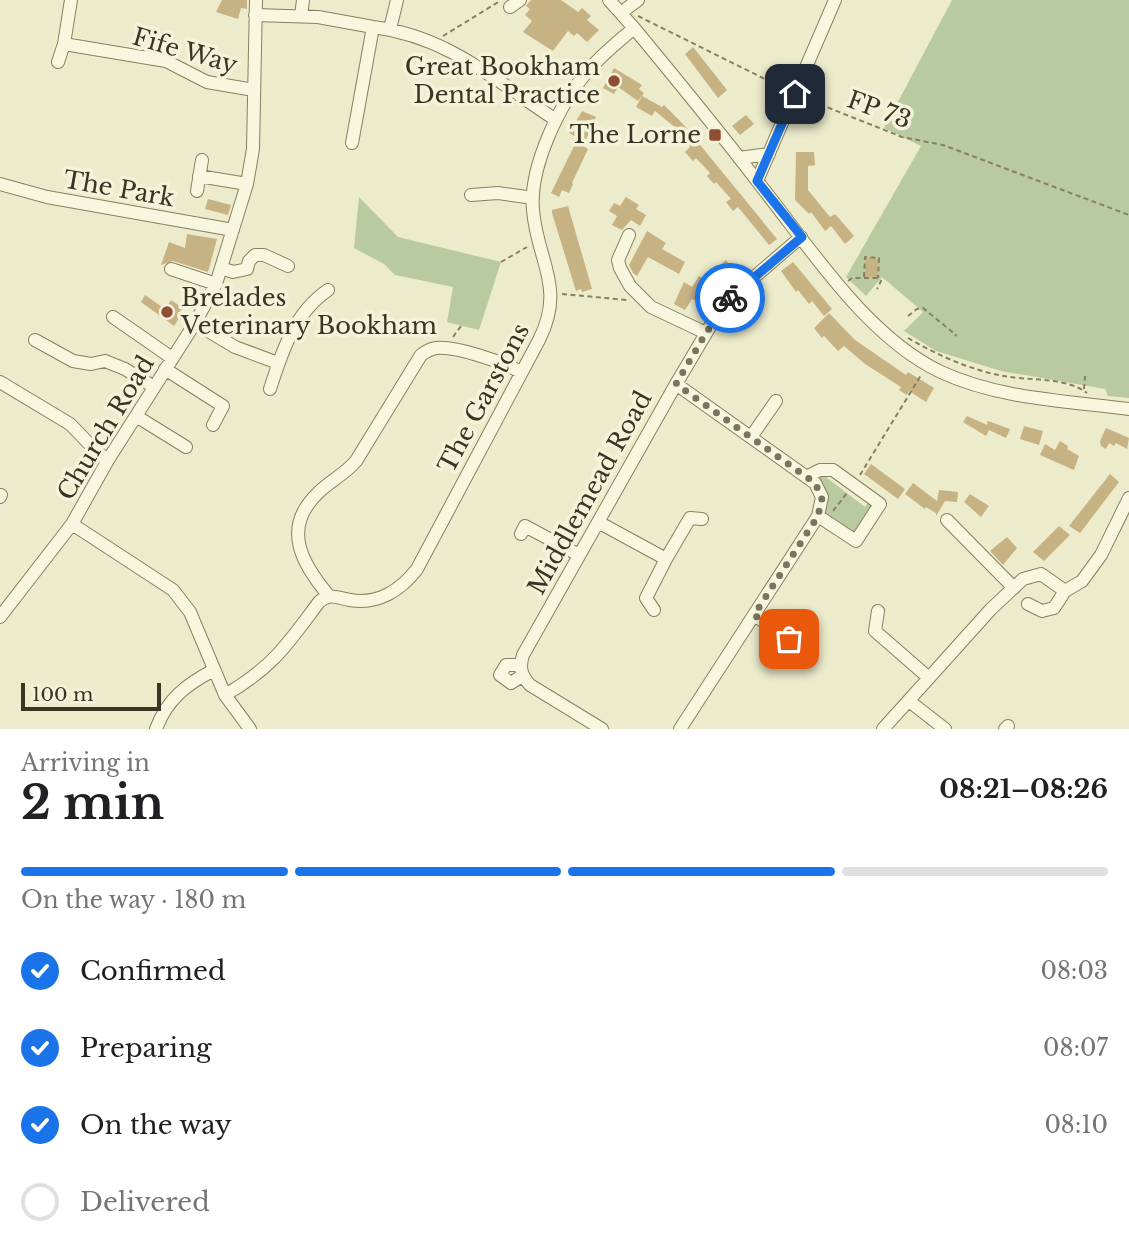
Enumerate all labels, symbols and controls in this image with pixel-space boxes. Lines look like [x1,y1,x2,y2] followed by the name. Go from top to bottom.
[129,22,242,79] street label: Fife Way
[405,52,600,109] place label: Great Bookham Dental Practice
[765,64,825,124] pin
[606,73,622,89] marker: Great Bookham Dental Practice
[776,75,814,113] icon: home
[843,85,915,134] street label: FP 73
[570,120,701,149] place label: The Lorne
[707,127,723,143] marker: The Lorne
[61,164,177,213] street label: The Park
[695,263,765,333] courier
[711,279,749,317] icon: bike
[180,283,437,340] place label: Brelades Veterinary Bookham
[159,304,175,320] marker: Brelades Veterinary Bookham
[432,318,535,477] street label: The Garstons
[51,350,160,505] street label: Church Road
[522,386,658,600] street label: Middlemead Road
[759,609,819,669] pin
[770,620,808,658] icon: bag
[21,680,161,712] scale bar
[32,683,93,706] text: 100 m
[21,749,150,777] text: Arriving in
[939,773,1108,805] text: 08:21–08:26
[21,774,164,831] text: 2 min
[21,886,246,914] text: On the way · 180 m
[21,952,59,990] icon: check
[80,955,225,987] text: Confirmed
[1040,957,1108,985] text: 08:03
[21,1029,59,1067] icon: check
[80,1032,212,1064] text: Preparing
[1043,1034,1108,1062] text: 08:07
[21,1106,59,1144] icon: check
[80,1109,232,1141] text: On the way
[1044,1111,1108,1139] text: 08:10
[80,1186,210,1218] text: Delivered

